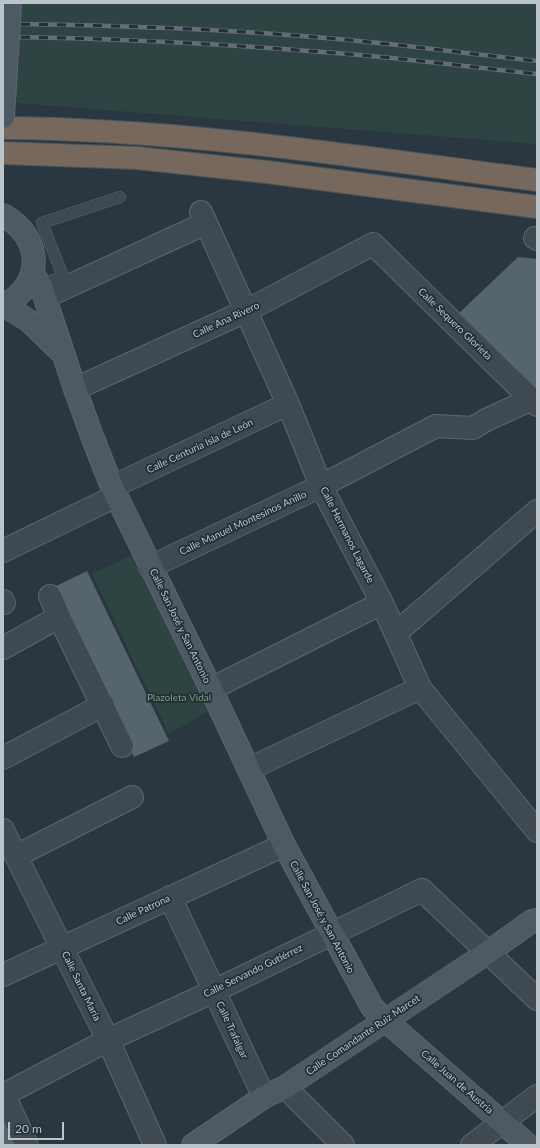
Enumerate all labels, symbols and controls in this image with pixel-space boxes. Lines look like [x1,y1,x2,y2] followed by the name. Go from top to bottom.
[416,286,494,362] street label: Calle Sequero Glorieta
[191,299,261,341] street label: Calle Ana Rivero
[145,416,255,476] street label: Calle Centuria Isla de León
[317,485,377,585] street label: Calle Hermanos Lagarde
[178,488,308,558] street label: Calle Manuel Montesinos Anillo
[147,567,213,685] street label: Calle San José y San Antonio
[147,692,211,704] park label: Plazoleta Vidal
[287,859,357,975] street label: Calle San José y San Antonio
[114,892,172,928] street label: Calle Patrona
[201,942,305,1000] street label: Calle Servando Gutiérrez
[59,949,103,1023] street label: Calle Santa María
[304,992,422,1078] street label: Calle Comandante Ruiz Marcet
[213,999,251,1061] street label: Calle Trafalgar
[419,1047,495,1117] street label: Calle Juan de Austria
[10,1114,66,1140] scale bar
[15,1121,42,1136] text: 20 m

